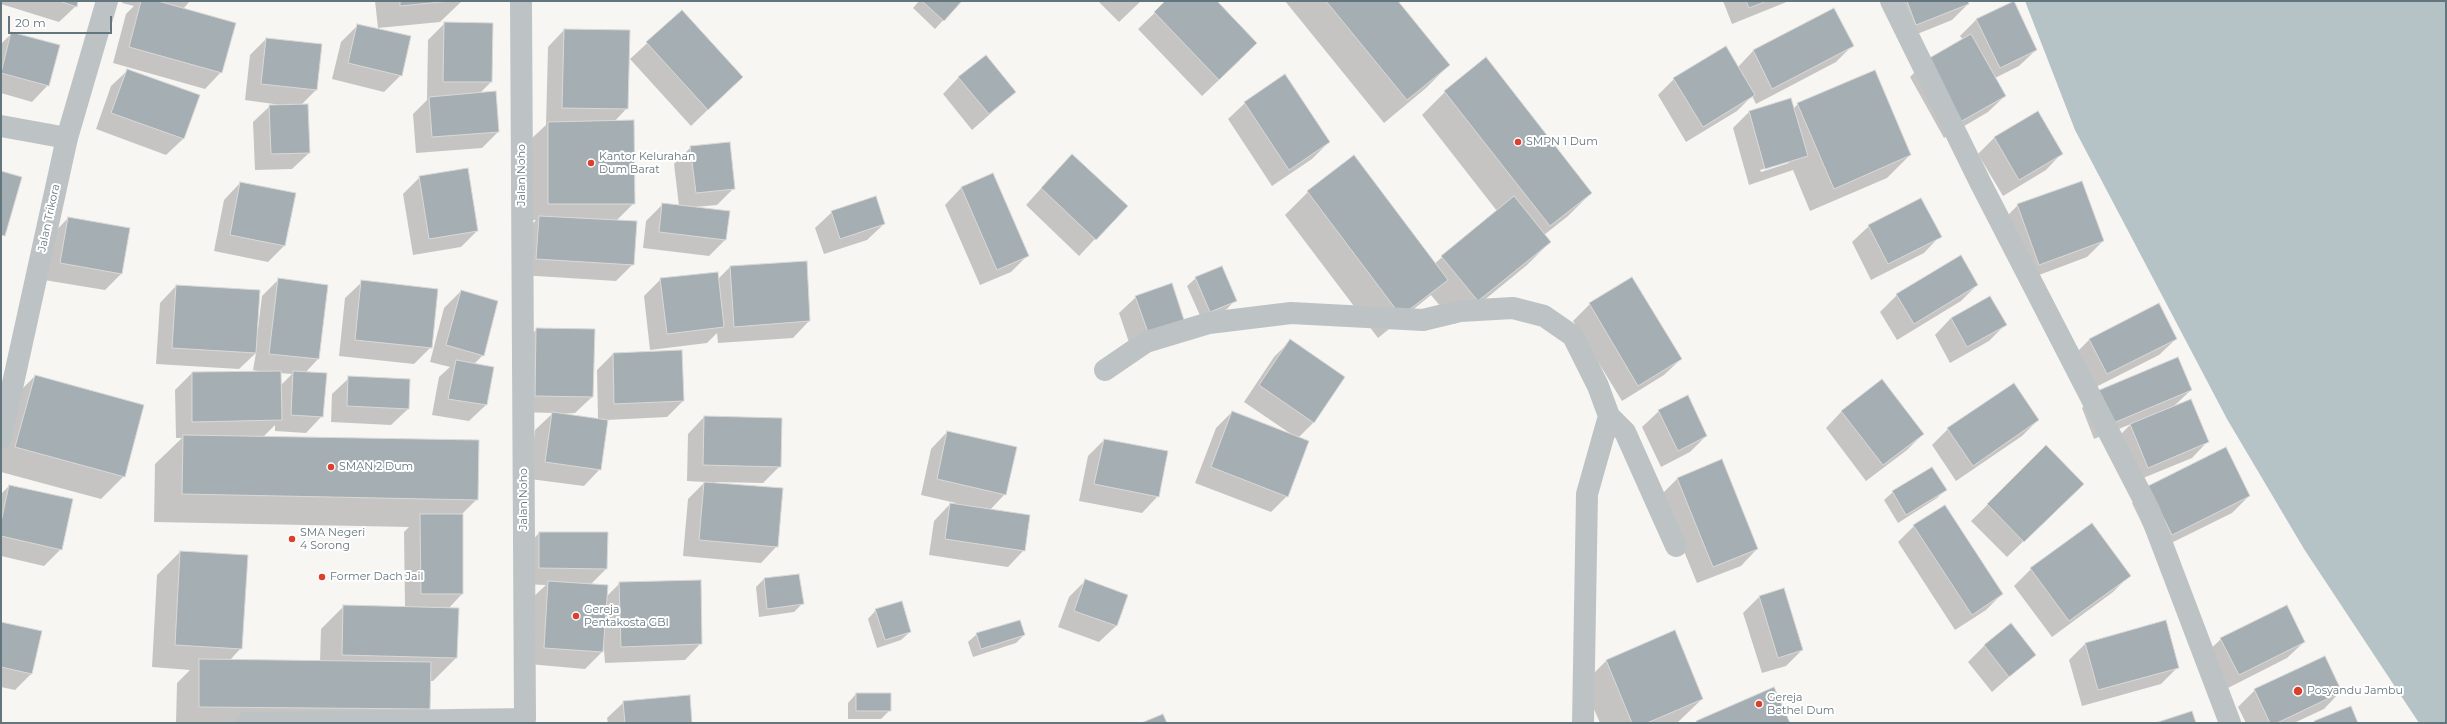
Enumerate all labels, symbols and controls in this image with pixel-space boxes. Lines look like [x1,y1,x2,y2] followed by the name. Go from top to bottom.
[10,8,114,34] scale bar
[15,15,46,30] text: 20 m
[1526,135,1598,149] place label: SMPN 1 Dum
[1513,137,1523,147] marker: SMPN 1 Dum
[515,144,529,206] street label: Jalan Noho
[599,150,695,176] place label: Kantor Kelurahan Dum Barat
[586,158,596,168] marker: Kantor Kelurahan Dum Barat
[35,183,63,253] street label: Jalan Trikora
[339,460,413,474] place label: SMAN 2 Dum
[326,462,336,472] marker: SMAN 2 Dum
[517,468,531,530] street label: Jalan Noho
[300,526,365,552] place label: SMA Negeri 4 Sorong
[287,534,297,544] marker: SMA Negeri 4 Sorong
[330,570,424,584] place label: Former Dach Jail
[317,572,327,582] marker: Former Dach Jail
[584,603,669,629] place label: Gereja Pentakosta GBI
[571,611,581,621] marker: Gereja Pentakosta GBI
[2307,684,2403,698] place label: Posyandu Jambu
[2292,685,2304,697] marker: Posyandu Jambu
[1767,691,1834,717] place label: Gereja Bethel Dum
[1754,699,1764,709] marker: Gereja Bethel Dum

